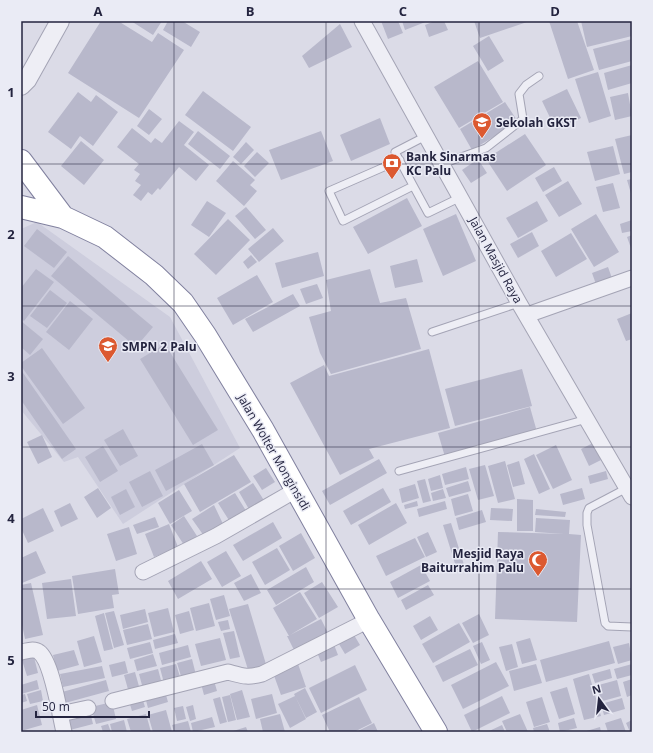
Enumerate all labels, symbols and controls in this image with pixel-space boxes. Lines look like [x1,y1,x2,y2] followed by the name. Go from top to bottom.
[94,2,103,20] text: A
[246,2,255,20] text: B
[399,2,407,20] text: C
[550,2,560,20] text: D
[7,83,15,101] text: 1
[471,111,493,139] school or university icon: Sekolah GKST
[496,114,577,131] place label: Sekolah GKST
[406,148,496,179] place label: Bank Sinarmas KC Palu
[381,152,403,180] bank icon: Bank Sinarmas KC Palu
[465,213,527,306] street label: Jalan Masjid Raya
[7,225,15,243] text: 2
[97,335,119,363] school or university icon: SMPN 2 Palu
[122,338,197,355] place label: SMPN 2 Palu
[7,367,15,385] text: 3
[233,390,314,513] street label: Jalan Wolter Monginsidi
[7,509,15,527] text: 4
[421,545,524,576] place label: Mesjid Raya Baiturrahim Palu
[527,549,549,577] mosque icon: Mesjid Raya Baiturrahim Palu
[7,651,15,669] text: 5
[579,679,619,719] north arrow
[590,680,603,697] text: N
[36,693,149,719] scale bar
[42,698,70,715] text: 50 m

